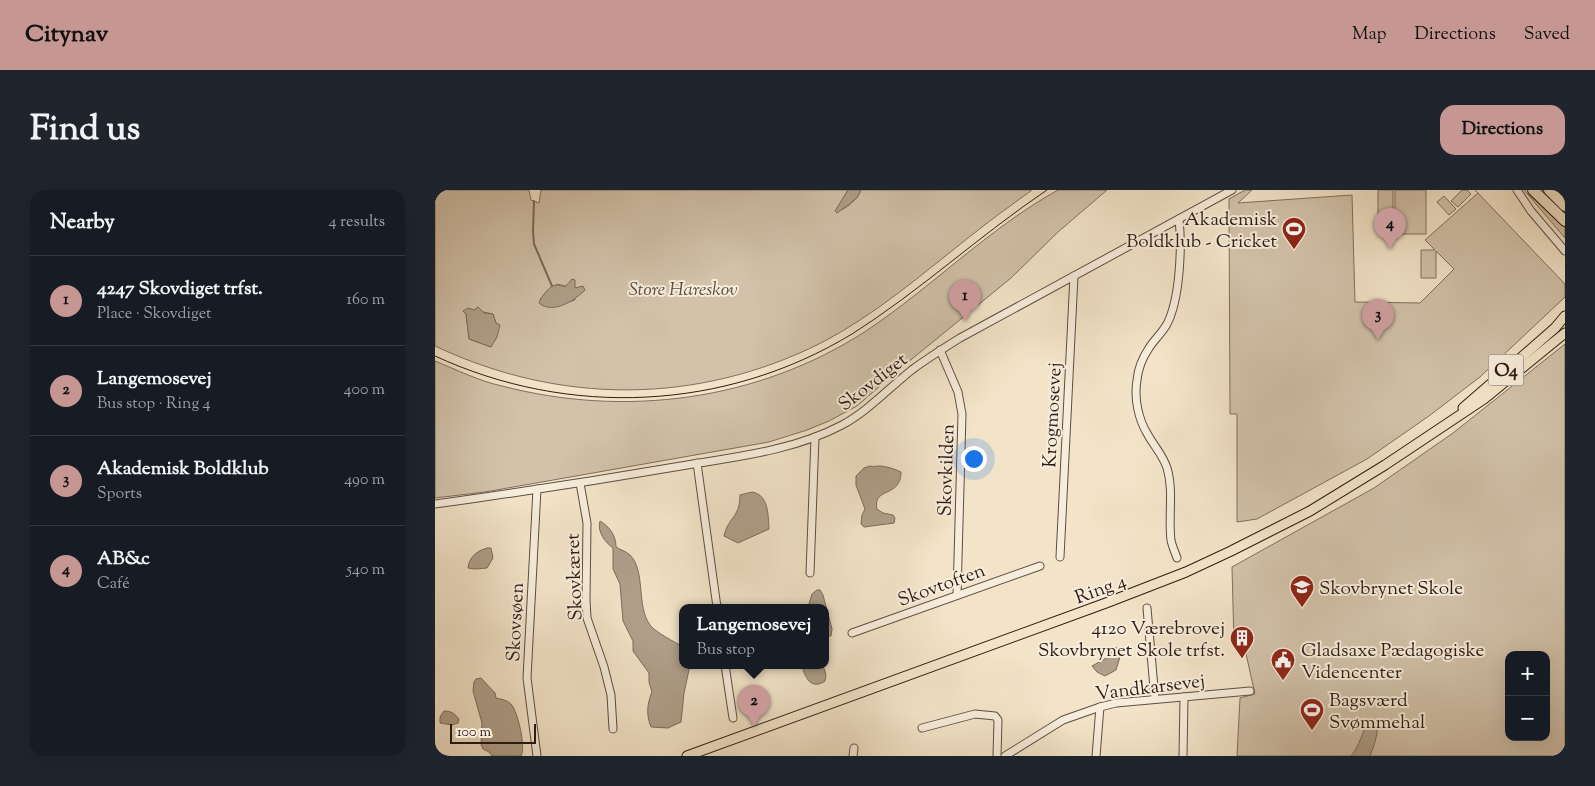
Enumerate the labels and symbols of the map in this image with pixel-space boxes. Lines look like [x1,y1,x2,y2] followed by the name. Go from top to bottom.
[1126,207,1278,256] place label: Akademisk Boldklub - Cricket
[1374,208,1406,249] pin: 4
[1281,216,1307,250] sports icon: Akademisk Boldklub - Cricket
[629,277,737,304] park label: Store Hareskov
[949,280,981,321] pin: 1
[1362,299,1394,340] pin: 3
[833,347,914,419] street label: Skovdiget
[1489,354,1523,386] road number: O4
[1037,362,1070,469] street label: Krogmosevej
[932,423,963,517] street label: Skovkilden
[961,446,987,472] your location
[560,532,591,621] street label: Skovkæret
[894,558,989,615] street label: Skovtoften
[1071,568,1131,612] street label: Ring 4
[1289,574,1315,608] school or university icon: Skovbrynet Skole
[1319,576,1463,603] place label: Skovbrynet Skole
[501,582,532,662] street label: Skovsøen
[1038,616,1225,665] place label: 4120 Værebrovej Skovbrynet Skole trfst.
[1229,625,1255,659] building icon: 4120 Værebrovej Skovbrynet Skole trfst.
[1301,638,1485,687] place label: Gladsaxe Pædagogiske Videncenter
[1270,647,1296,681] public building icon: Gladsaxe Pædagogiske Videncenter
[1094,668,1207,709] street label: Vandkarsevej
[738,685,770,726] pin: 2
[1329,688,1425,737] place label: Bagsværd Svømmehal
[1299,697,1325,731] sports icon: Bagsværd Svømmehal
[450,721,536,744] scale bar

